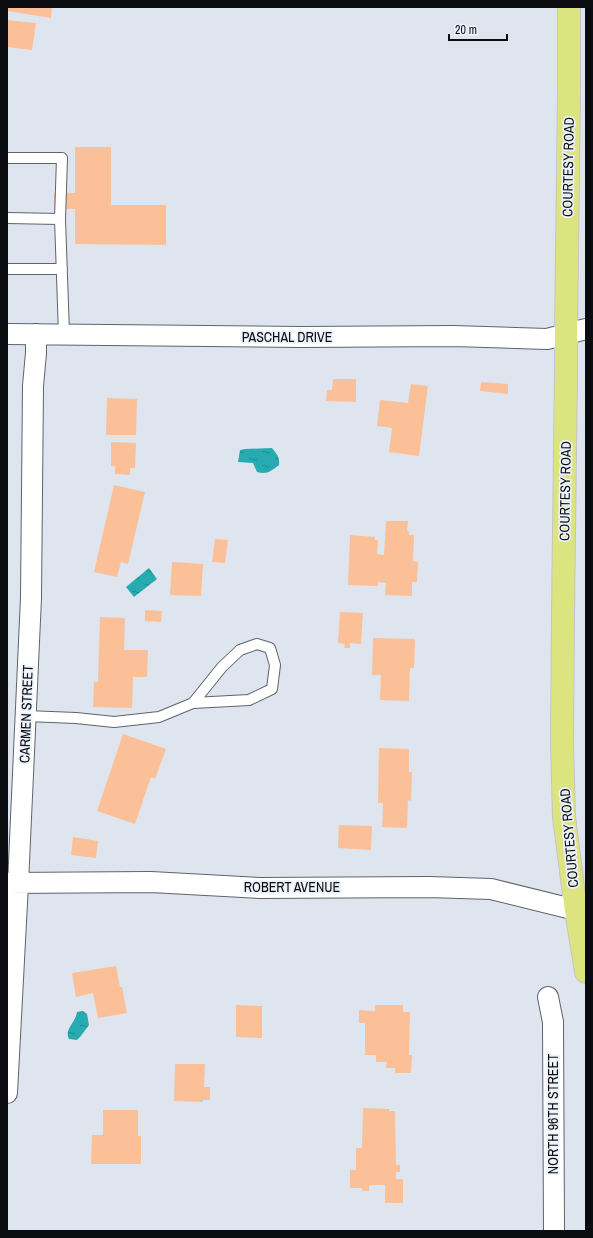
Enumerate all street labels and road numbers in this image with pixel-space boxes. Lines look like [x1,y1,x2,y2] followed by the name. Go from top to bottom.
[558,117,578,217] street label: COURTESY ROAD
[242,328,332,346] street label: PASCHAL DRIVE
[555,441,575,541] street label: COURTESY ROAD
[15,665,37,763] street label: CARMEN STREET
[556,788,582,888] street label: COURTESY ROAD
[244,878,340,896] street label: ROBERT AVENUE
[544,1054,562,1174] street label: NORTH 96TH STREET

